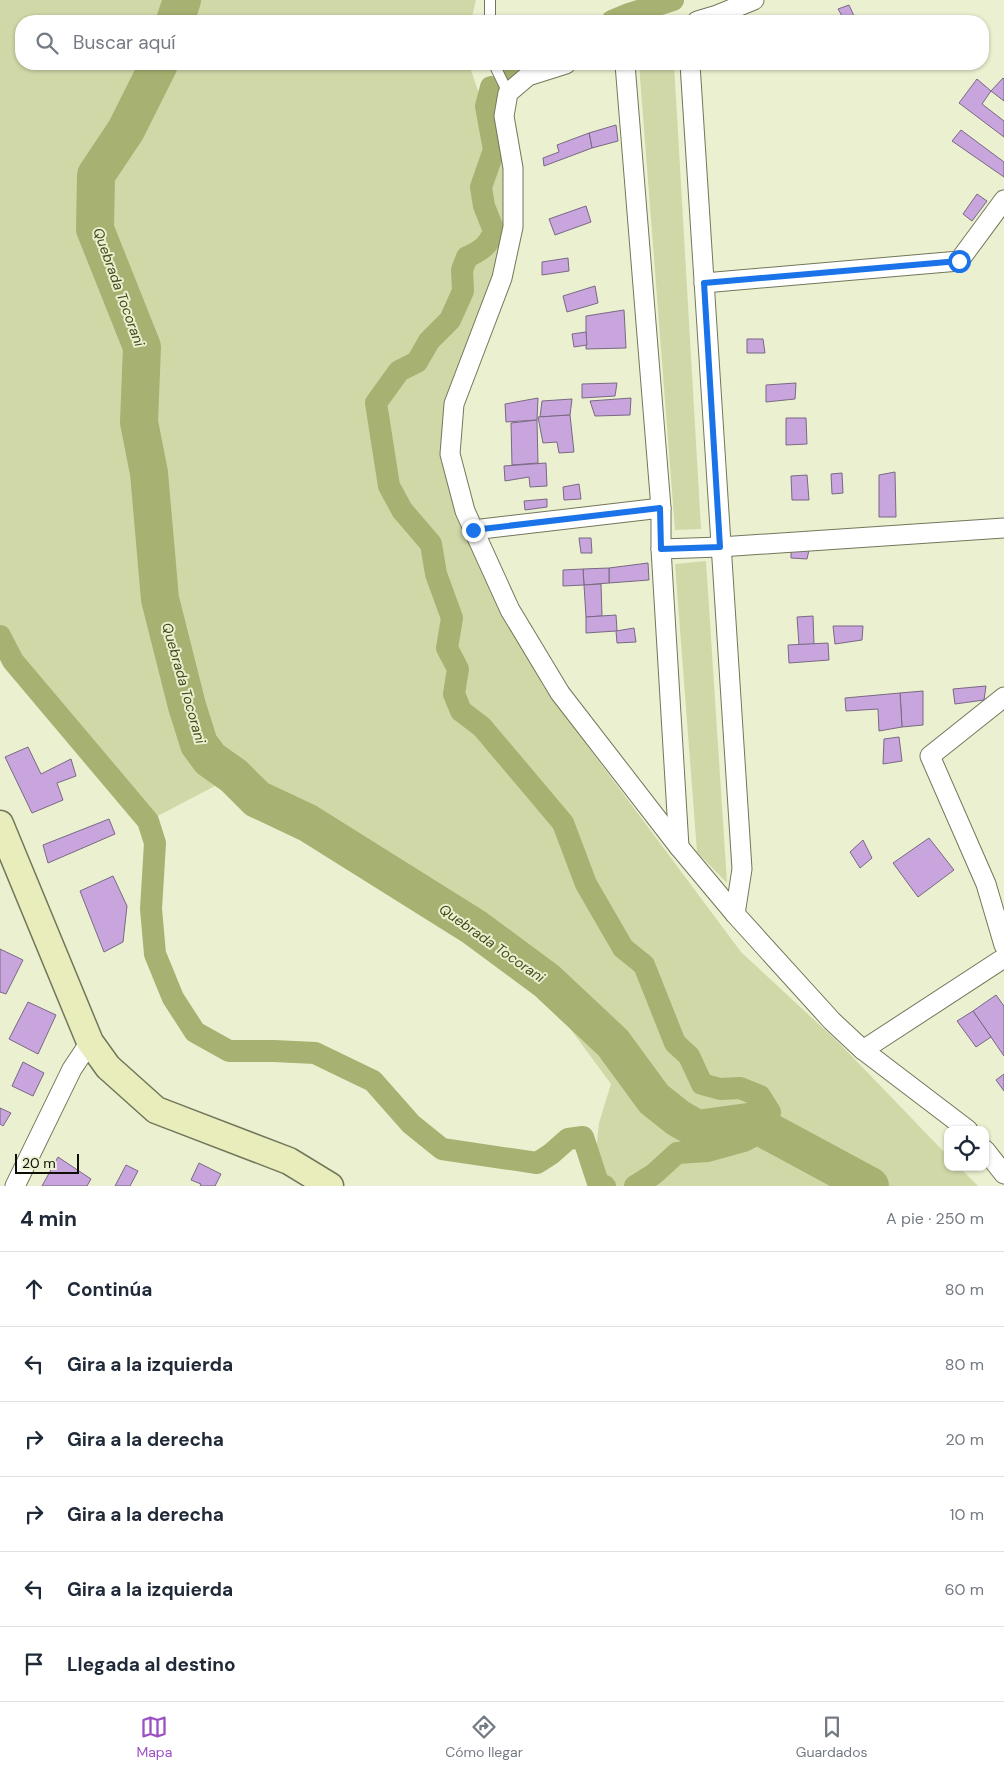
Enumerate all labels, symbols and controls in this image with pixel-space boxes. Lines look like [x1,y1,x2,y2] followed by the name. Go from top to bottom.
[15,15,989,70] search box
[33,29,61,57] icon: search
[73,30,176,55] text: Buscar aquí
[89,225,149,349] water label: Quebrada Tocorani
[948,250,971,273] route start
[462,519,485,542] route end
[158,621,210,746] water label: Quebrada Tocorani
[436,900,549,987] water label: Quebrada Tocorani
[944,1126,989,1171] map controls
[944,1126,989,1171] button: locate
[15,1151,79,1174] scale bar
[22,1154,56,1172] text: 20 m
[20,1205,77,1233] text: 4 min
[886,1208,984,1229] text: A pie · 250 m
[20,1275,48,1303] icon: ahead
[67,1277,152,1302] text: Continúa
[945,1279,984,1300] text: 80 m
[20,1350,48,1378] icon: left
[67,1352,233,1377] text: Gira a la izquierda
[945,1354,984,1375] text: 80 m
[20,1425,48,1453] icon: right
[67,1427,224,1452] text: Gira a la derecha
[945,1429,984,1450] text: 20 m
[20,1500,48,1528] icon: right
[67,1502,224,1527] text: Gira a la derecha
[950,1504,984,1525] text: 10 m
[20,1575,48,1603] icon: left
[67,1577,233,1602] text: Gira a la izquierda
[944,1579,984,1600] text: 60 m
[20,1650,48,1678] icon: arrive
[67,1652,236,1677] text: Llegada al destino
[136,1713,172,1761] tab: Mapa
[445,1713,523,1761] tab: Cómo llegar
[796,1713,867,1761] tab: Guardados

